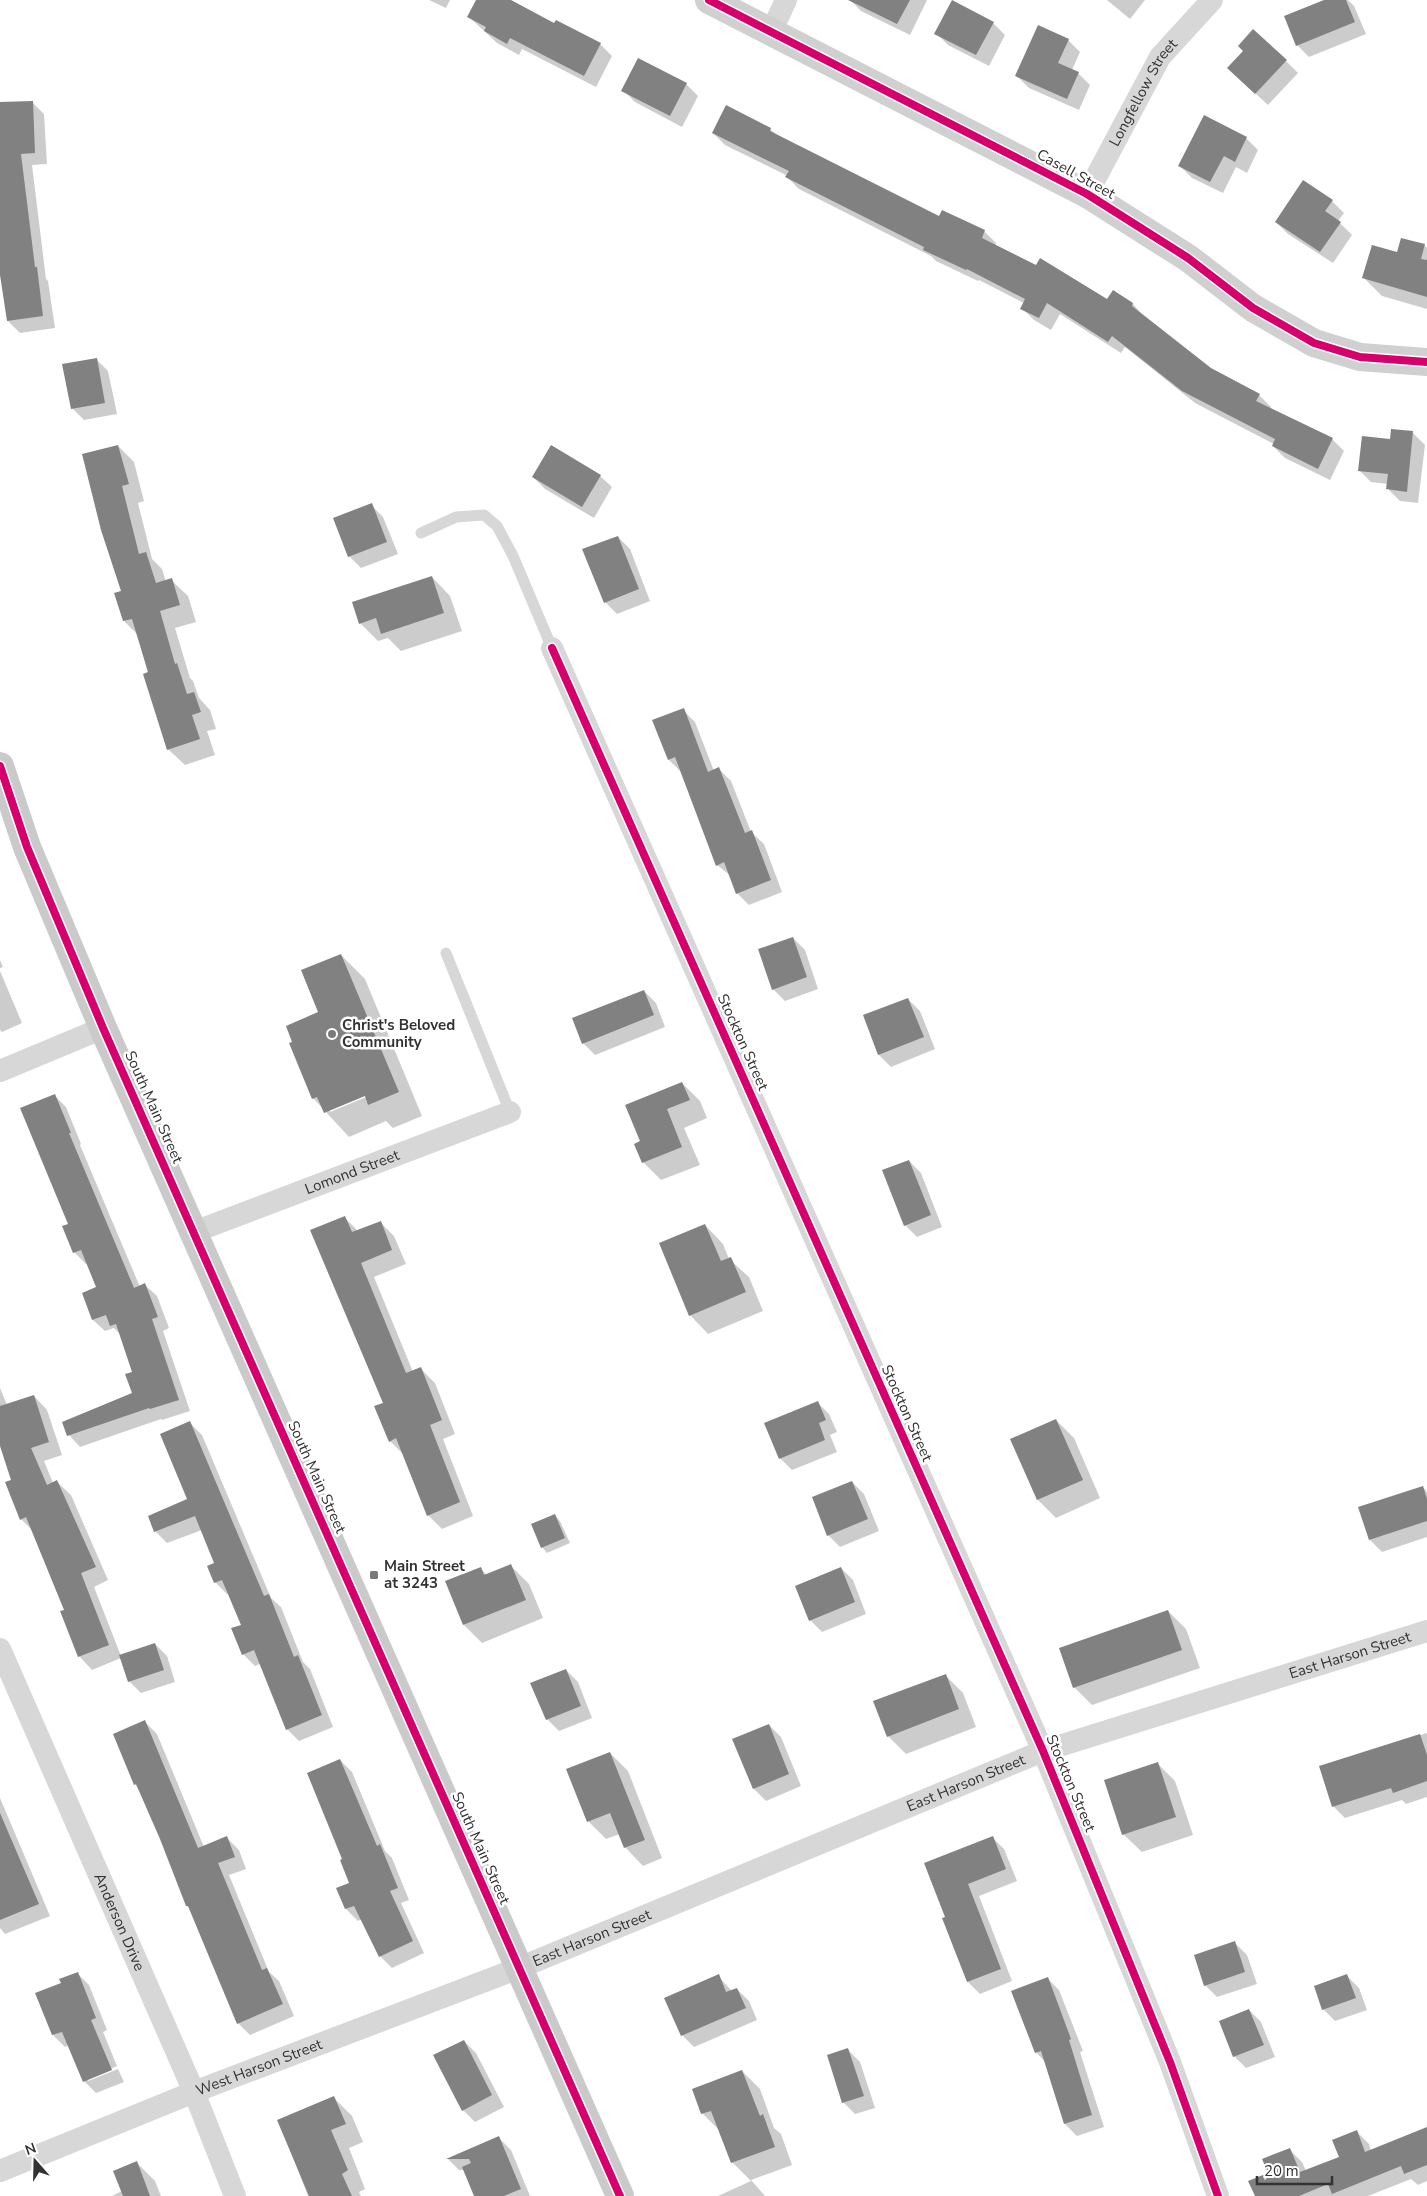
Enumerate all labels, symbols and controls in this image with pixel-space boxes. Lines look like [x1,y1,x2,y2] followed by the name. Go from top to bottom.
[1104,34,1182,150] street label: Longfellow Street
[1033,144,1119,204] street label: Casell Street
[713,991,774,1094] street label: Stockton Street
[342,1015,455,1052] place label: Christ's Beloved Community
[326,1028,338,1040] marker: Christ's Beloved Community
[120,1048,188,1167] street label: South Main Street
[302,1145,403,1199] street label: Lomond Street
[877,1362,938,1465] street label: Stockton Street
[283,1418,351,1537] street label: South Main Street
[384,1556,465,1593] place label: Main Street at 3243
[368,1569,380,1581] marker: Main Street at 3243
[1287,1626,1414,1684] street label: East Harson Street
[1042,1731,1101,1835] street label: Stockton Street
[904,1749,1029,1816] street label: East Harson Street
[447,1789,515,1908] street label: South Main Street
[89,1870,150,1974] street label: Anderson Drive
[529,1904,655,1971] street label: East Harson Street
[193,2034,326,2100] street label: West Harson Street
[10,2136,60,2186] north arrow
[23,2139,39,2160] text: N
[1257,2154,1332,2186] scale bar
[1264,2161,1299,2181] text: 20 m

